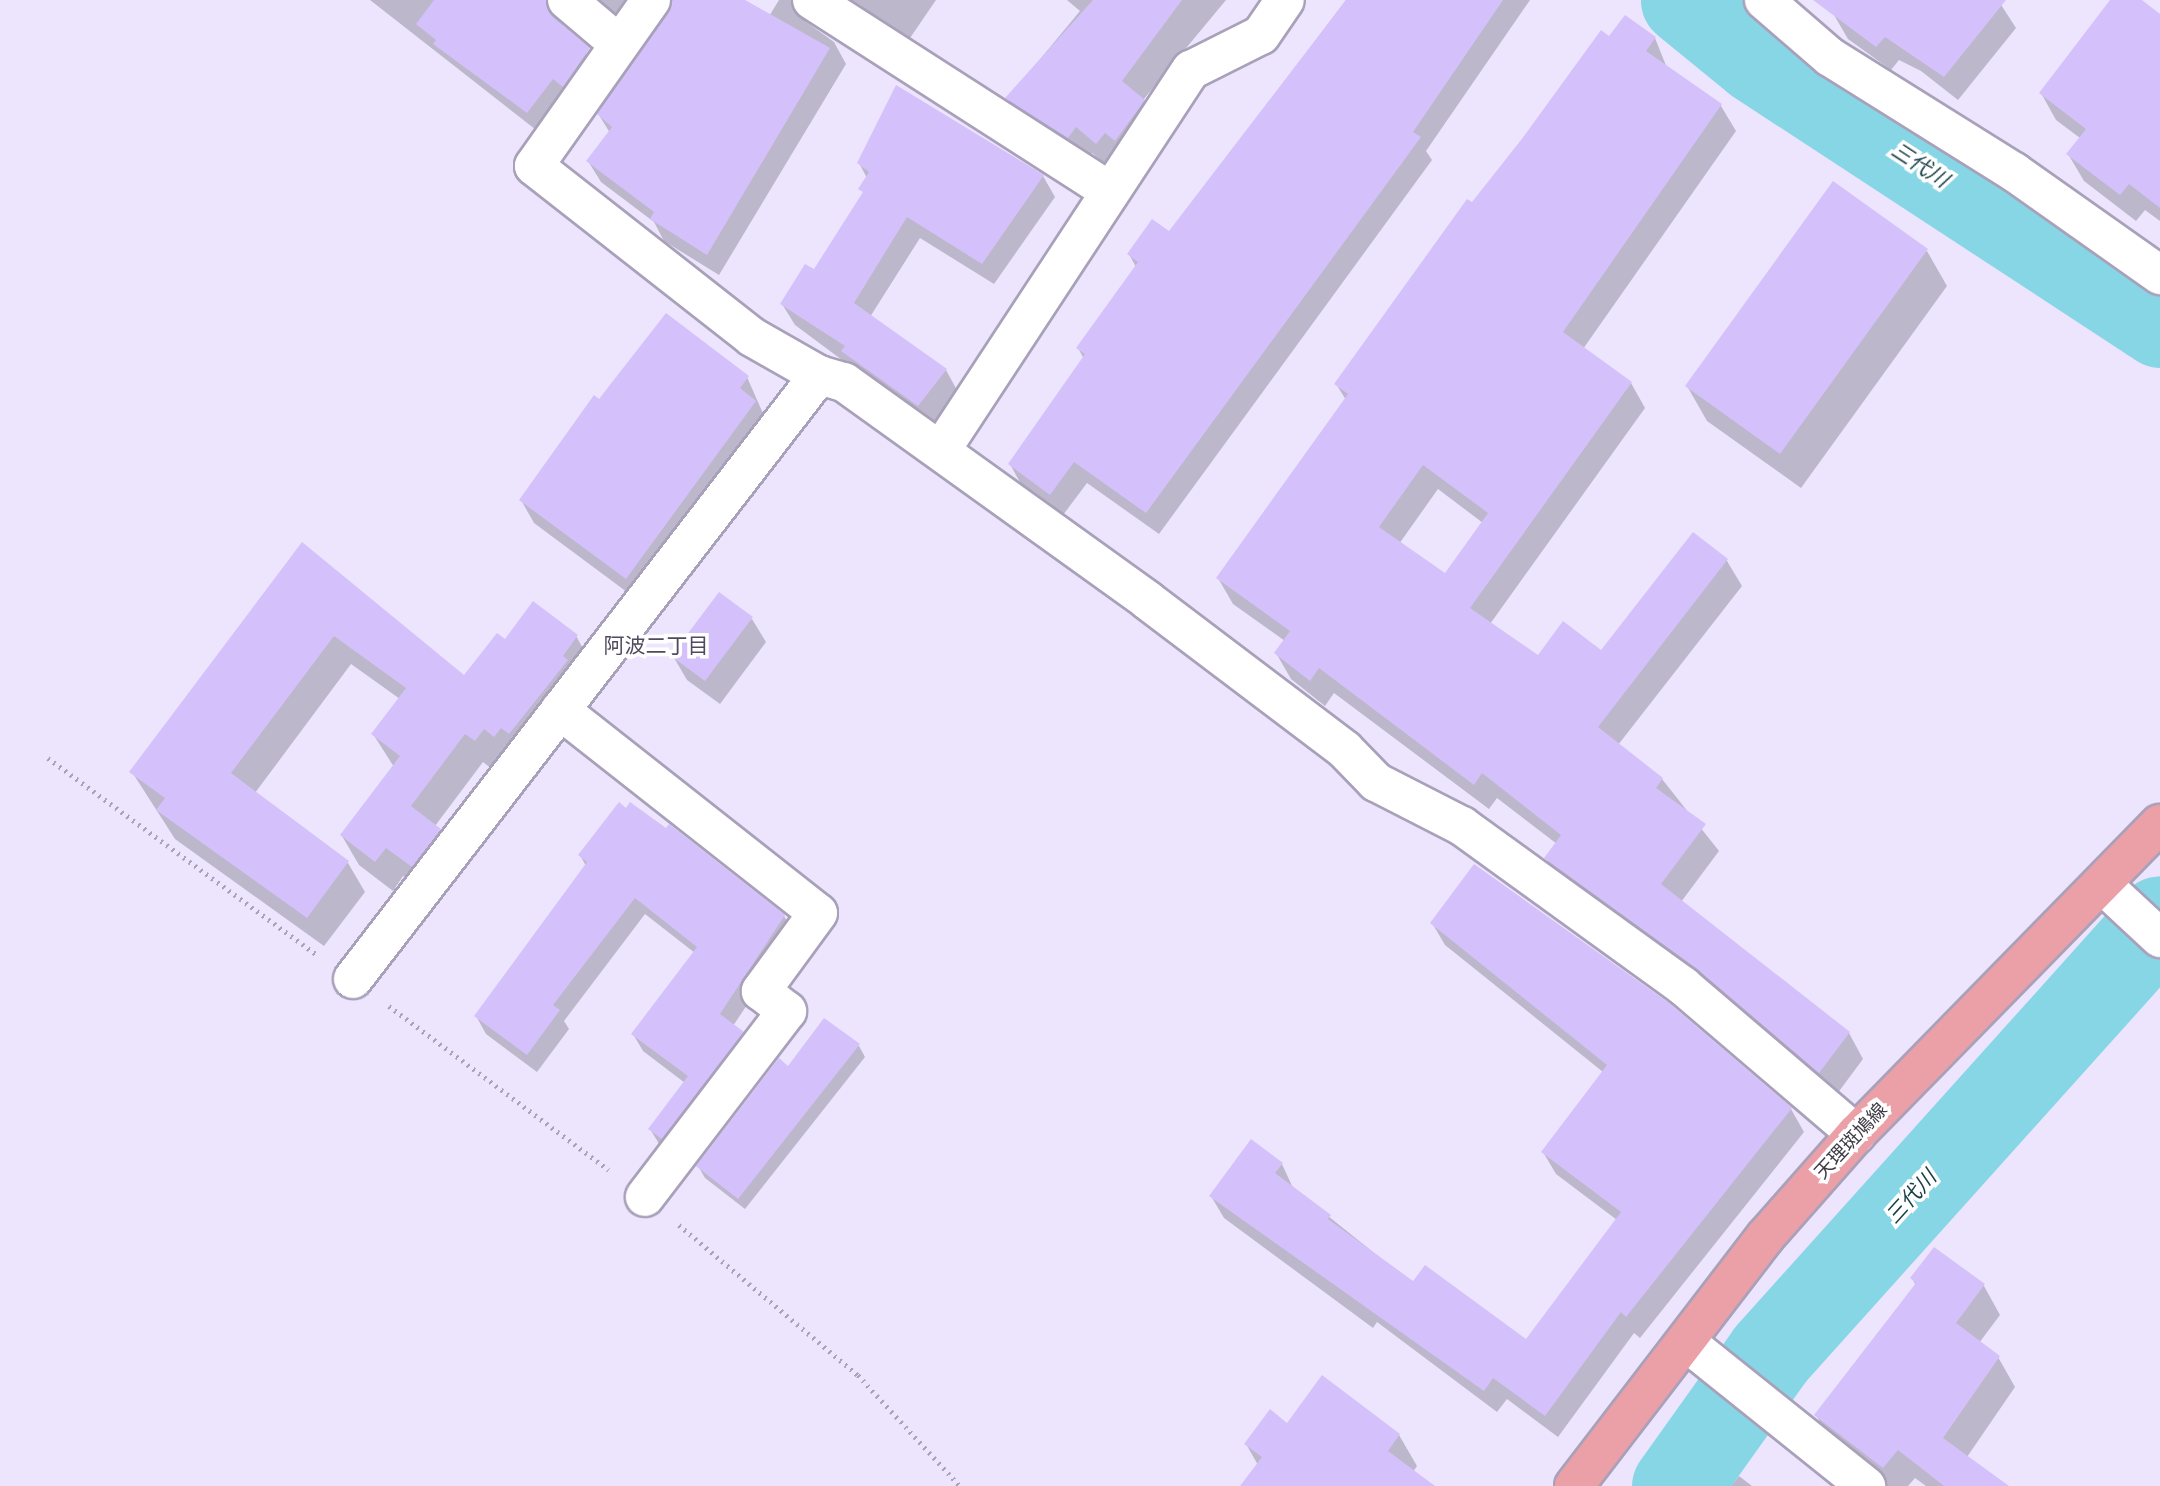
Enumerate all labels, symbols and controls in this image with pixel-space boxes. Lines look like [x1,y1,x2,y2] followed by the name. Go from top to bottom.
[1887,137,1953,193] water label: 三代川
[604,633,708,659] district label: 阿波二丁目
[1810,1098,1892,1184] street label: 天理斑鳩線
[1881,1165,1941,1229] water label: 三代川

